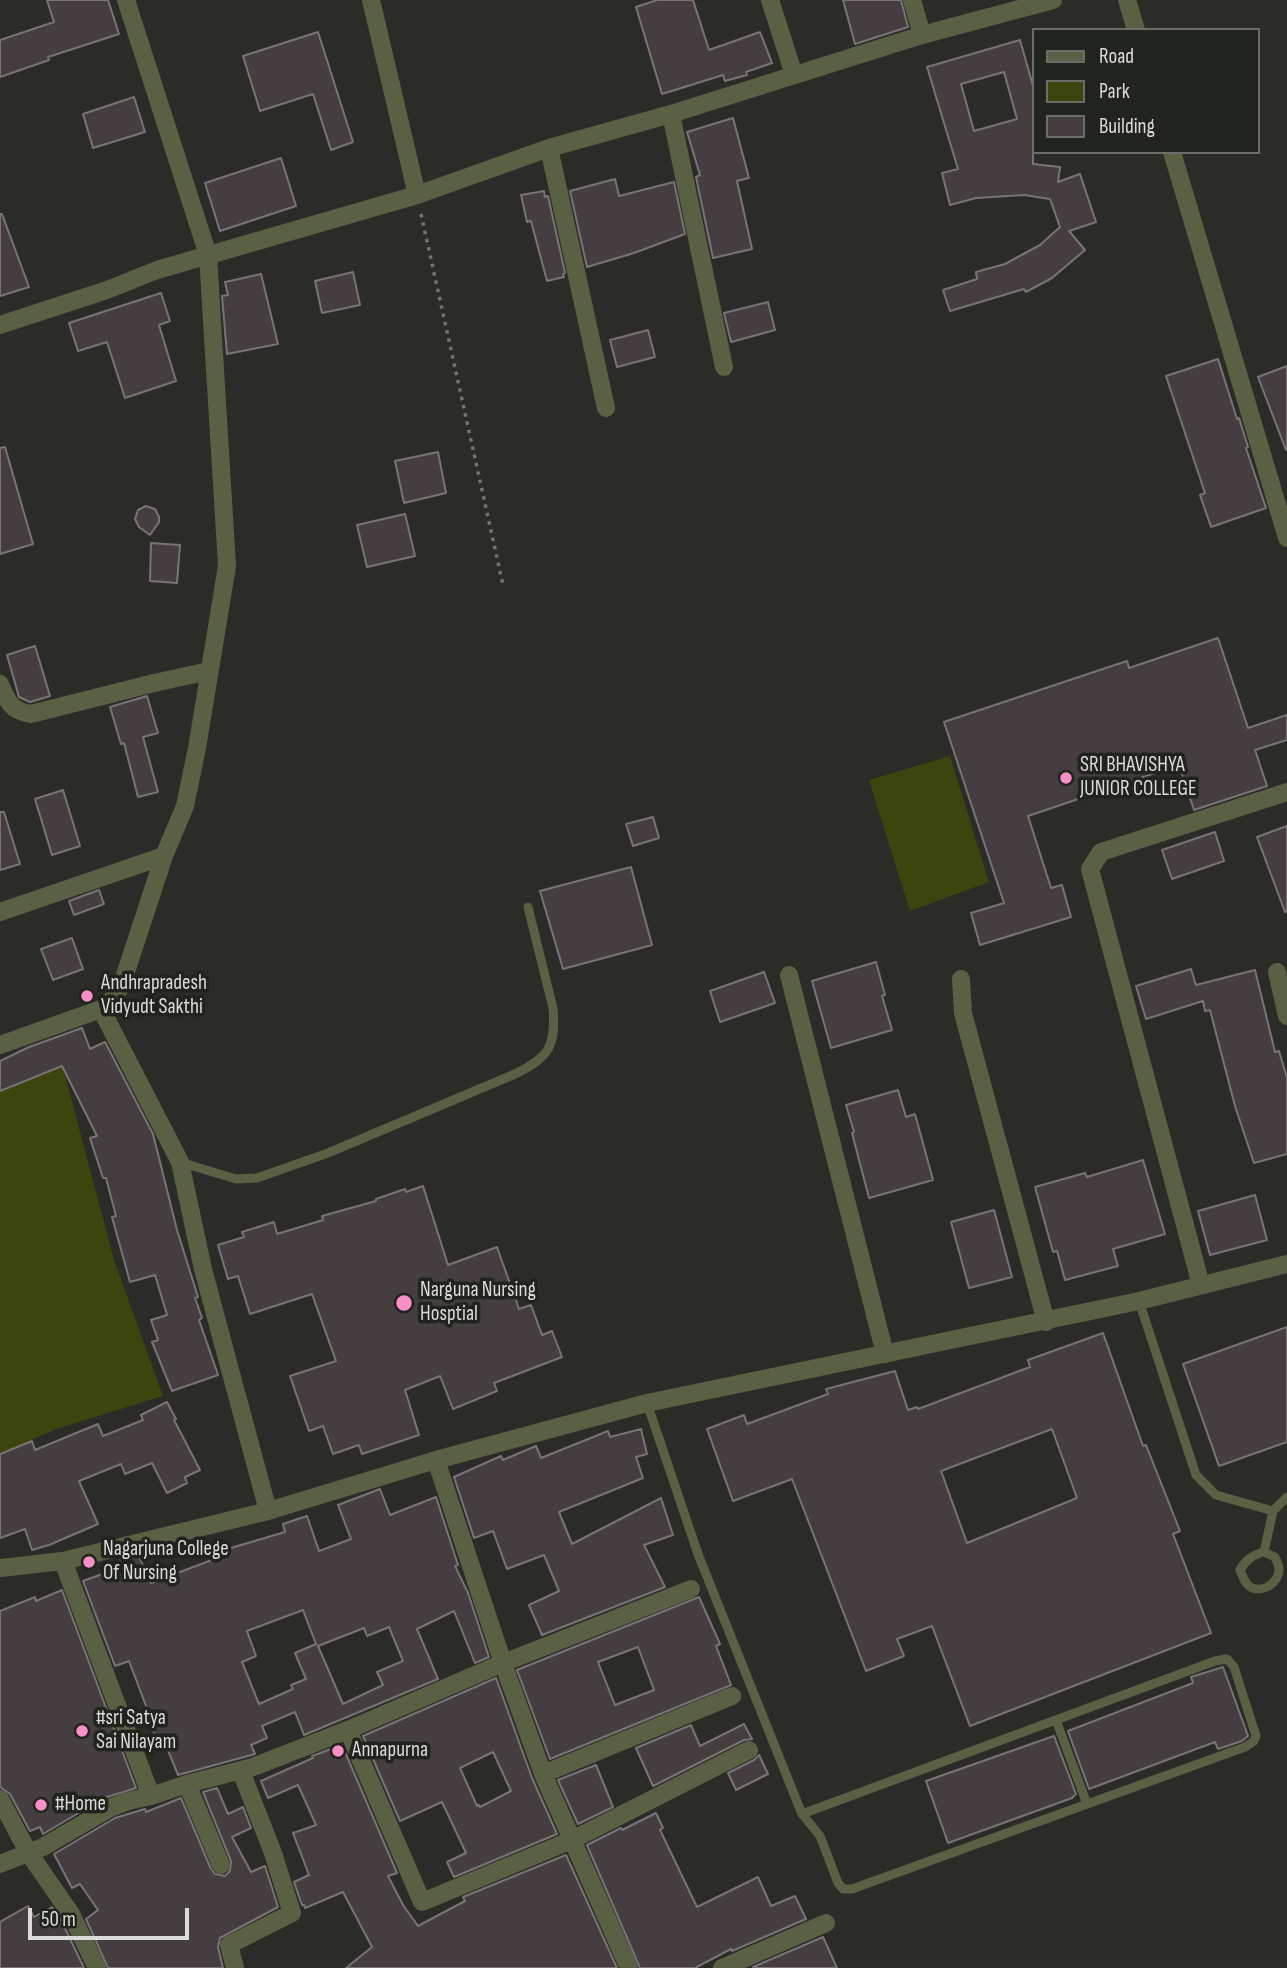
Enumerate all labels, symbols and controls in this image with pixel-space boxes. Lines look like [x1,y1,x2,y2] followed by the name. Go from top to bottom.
[1032,28,1259,154] legend
[1099,44,1134,69] text: Road
[1099,79,1130,104] text: Park
[1099,114,1155,139] text: Building
[1080,753,1197,803] place label: SRI BHAVISHYA JUNIOR COLLEGE
[1058,770,1074,786] marker: SRI BHAVISHYA JUNIOR COLLEGE
[101,971,207,1021] place label: Andhrapradesh Vidyudt Sakthi
[79,988,95,1004] marker: Andhrapradesh Vidyudt Sakthi
[420,1278,536,1328] place label: Narguna Nursing Hosptial
[394,1293,414,1313] marker: Narguna Nursing Hosptial
[103,1537,229,1587] place label: Nagarjuna College Of Nursing
[81,1554,97,1570] marker: Nagarjuna College Of Nursing
[96,1706,176,1756] place label: #sri Satya Sai Nilayam
[74,1723,90,1739] marker: #sri Satya Sai Nilayam
[352,1738,428,1764] place label: Annapurna
[330,1743,346,1759] marker: Annapurna
[55,1792,106,1818] place label: #Home
[33,1797,49,1813] marker: #Home
[32,1895,192,1939] scale bar
[41,1907,76,1932] text: 50 m

